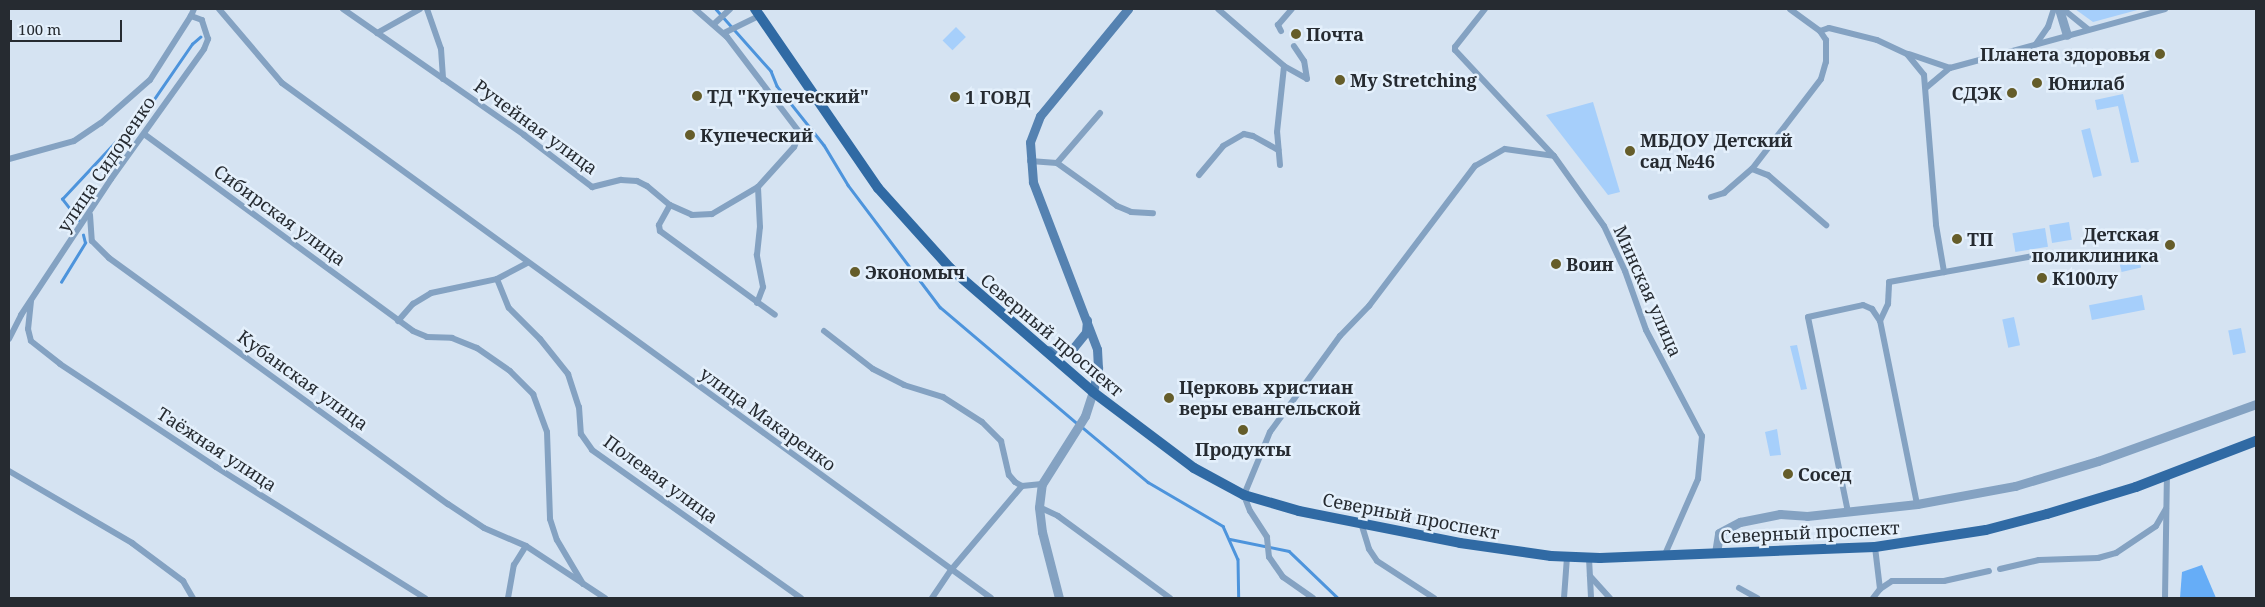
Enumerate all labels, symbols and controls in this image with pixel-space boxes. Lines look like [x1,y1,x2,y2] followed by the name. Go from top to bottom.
[12,10,125,42] scale bar
[18,19,61,39] text: 100 m
[1306,23,1364,45] place label: Почта
[1290,28,1302,40] marker: Почта
[1980,43,2150,65] place label: Планета здоровья
[2154,48,2166,60] marker: Планета здоровья
[1350,69,1477,91] place label: My Stretching
[2048,72,2125,94] place label: Юнилаб
[1334,74,1346,86] marker: My Stretching
[470,75,602,179] street label: Ручейная улица
[2030,76,2044,90] marker: Юнилаб
[1952,82,2002,104] place label: СДЭК
[707,85,869,107] place label: ТД "Купеческий"
[965,86,1030,108] place label: 1 ГОВД
[2006,87,2018,99] marker: СДЭК
[691,90,703,102] marker: ТД "Купеческий"
[949,91,961,103] marker: 1 ГОВД
[53,92,159,236] street label: улица Сидоренко
[700,124,813,146] place label: Купеческий
[684,129,696,141] marker: Купеческий
[1640,130,1792,172] place label: МБДОУ Детский сад №46
[1624,145,1636,157] marker: МБДОУ Детский сад №46
[210,160,350,270] street label: Сибирская улица
[1609,222,1687,360] street label: Минская улица
[2032,224,2159,266] place label: Детская поликлиника
[1967,228,1994,250] place label: ТП
[1951,233,1963,245] marker: ТП
[2163,238,2177,252] marker: Детская поликлиника
[1566,253,1614,275] place label: Воин
[1550,258,1562,270] marker: Воин
[865,261,965,283] place label: Экономыч
[849,266,861,278] marker: Экономыч
[2052,267,2118,289] place label: К100лу
[976,269,1128,401] street label: Северный проспект
[2036,272,2048,284] marker: К100лу
[234,325,372,435] street label: Кубанская улица
[696,362,840,476] street label: улица Макаренко
[1179,377,1360,419] place label: Церковь христиан веры евангельской
[1163,392,1175,404] marker: Церковь христиан веры евангельской
[153,402,281,496] street label: Таёжная улица
[1237,424,1249,436] marker: Продукты
[600,430,722,528] street label: Полевая улица
[1195,438,1291,460] place label: Продукты
[1798,463,1852,485] place label: Сосед
[1782,468,1794,480] marker: Сосед
[1321,488,1501,544] street label: Северный проспект
[1720,517,1900,547] street label: Северный проспект

